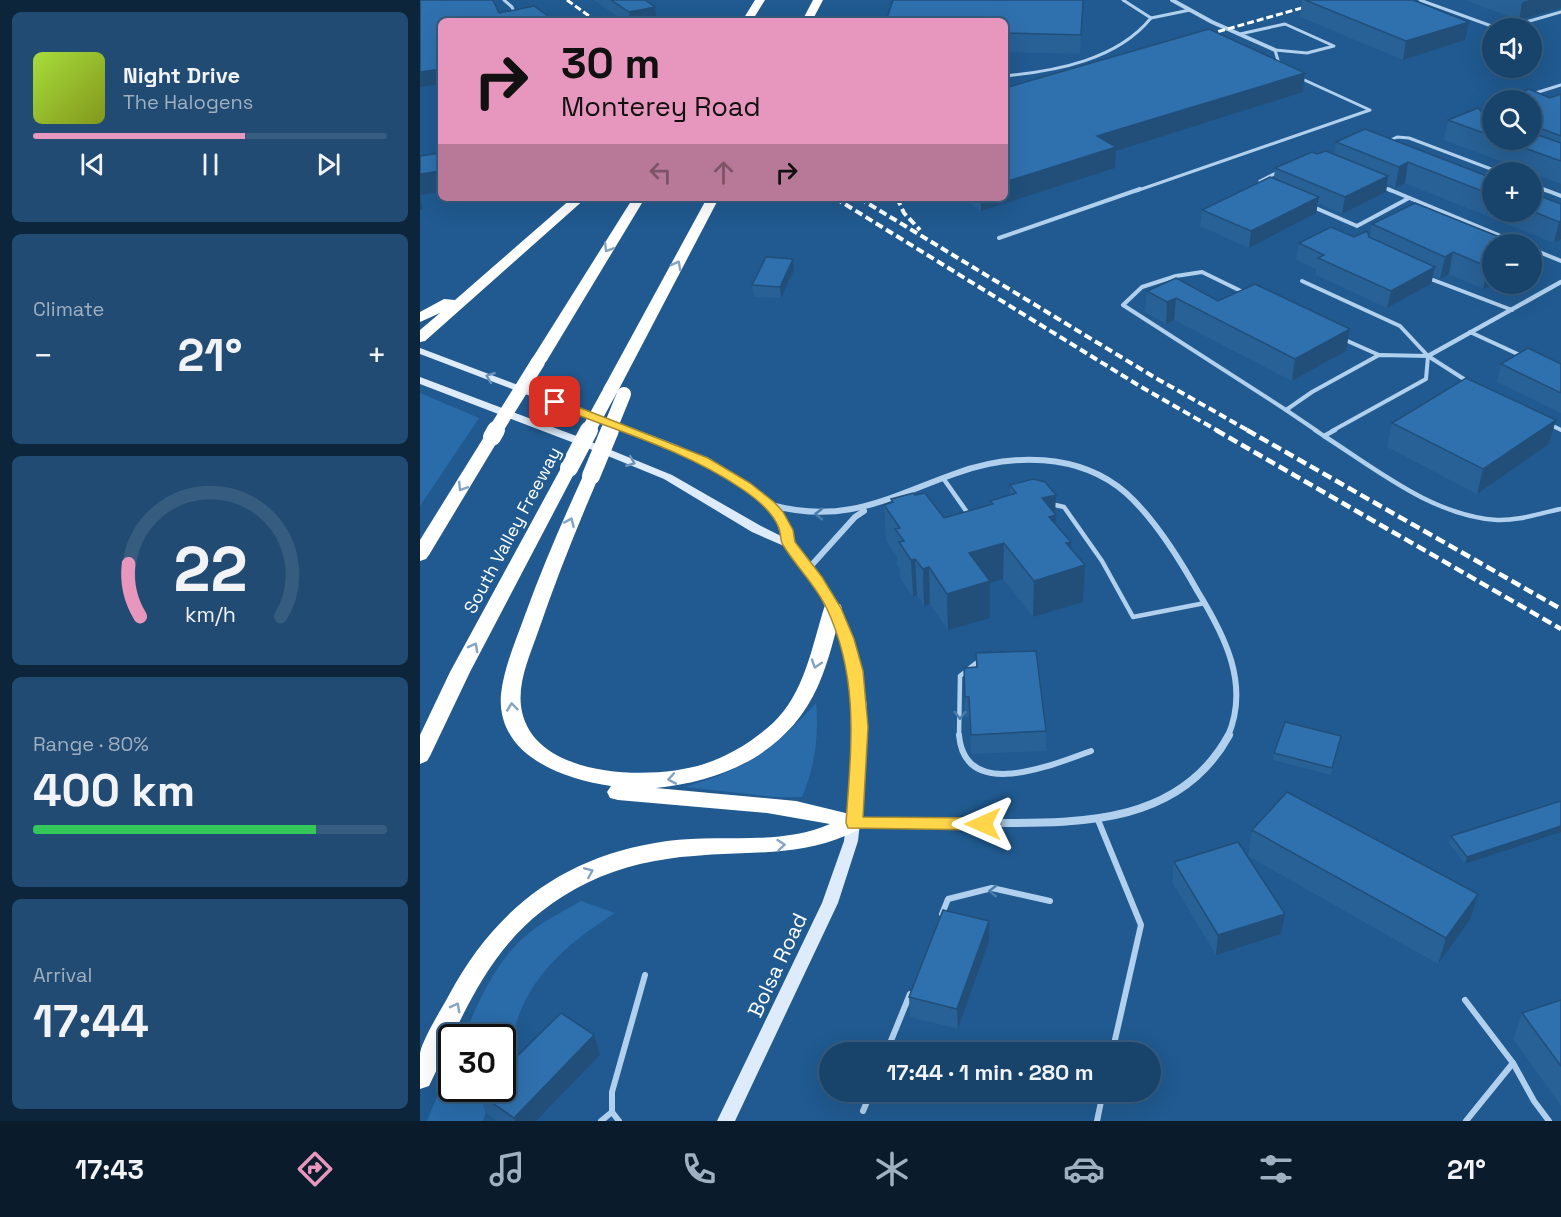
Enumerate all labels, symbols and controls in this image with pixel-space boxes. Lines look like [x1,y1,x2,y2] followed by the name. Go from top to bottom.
[1482,18,1542,294] map controls
[1482,18,1542,78] button: sound
[561,37,660,90] text: 30 m
[462,42,540,120] icon: right
[123,61,240,89] text: Night Drive
[123,89,253,115] text: The Halogens
[561,89,761,124] text: Monterey Road
[1482,90,1542,150] button: search
[76,148,109,181] icon: previous
[194,148,227,181] icon: pause
[312,148,345,181] icon: next
[644,156,677,189] icon: left
[707,156,740,189] icon: ahead
[770,156,803,189] icon: right
[1482,162,1542,222] button: +
[1482,234,1542,294] button: −
[604,242,616,252] one-way arrow
[670,260,681,271] one-way arrow
[33,296,104,322] text: Climate
[178,327,242,384] text: 21°
[33,335,53,377] text: −
[367,335,387,377] text: +
[485,372,496,385] one-way arrow
[529,376,580,427] pin
[538,385,571,418] icon: arrive
[458,443,566,617] street label: South Valley Freeway
[625,455,636,467] one-way arrow
[457,481,469,491] one-way arrow
[815,508,824,520] one-way arrow
[563,518,575,529] one-way arrow
[173,531,247,610] text: 22
[184,602,236,629] text: km/h
[467,643,478,653] one-way arrow
[810,658,823,669] one-way arrow
[506,702,519,712] one-way arrow
[954,710,966,719] one-way arrow
[33,731,149,757] text: Range · 80%
[33,762,195,819] text: 400 km
[668,772,678,785] one-way arrow
[951,792,1015,856] position arrow
[776,839,785,852] one-way arrow
[583,867,594,879] one-way arrow
[988,885,997,897] one-way arrow
[741,909,813,1021] street label: Bolsa Road
[33,962,92,988] text: Arrival
[33,993,149,1050] text: 17:44
[449,1003,460,1013] one-way arrow
[438,1024,516,1102] speed limit sign: 30
[886,1058,1094,1086] text: 17:44 · 1 min · 280 m
[294,1148,336,1190] icon: directions
[486,1148,528,1190] icon: music
[678,1148,720,1190] icon: phone
[871,1148,913,1190] icon: climate
[1063,1148,1105,1190] icon: car
[1255,1148,1297,1190] icon: filters
[75,1152,144,1187] text: 17:43
[1447,1152,1486,1187] text: 21°

